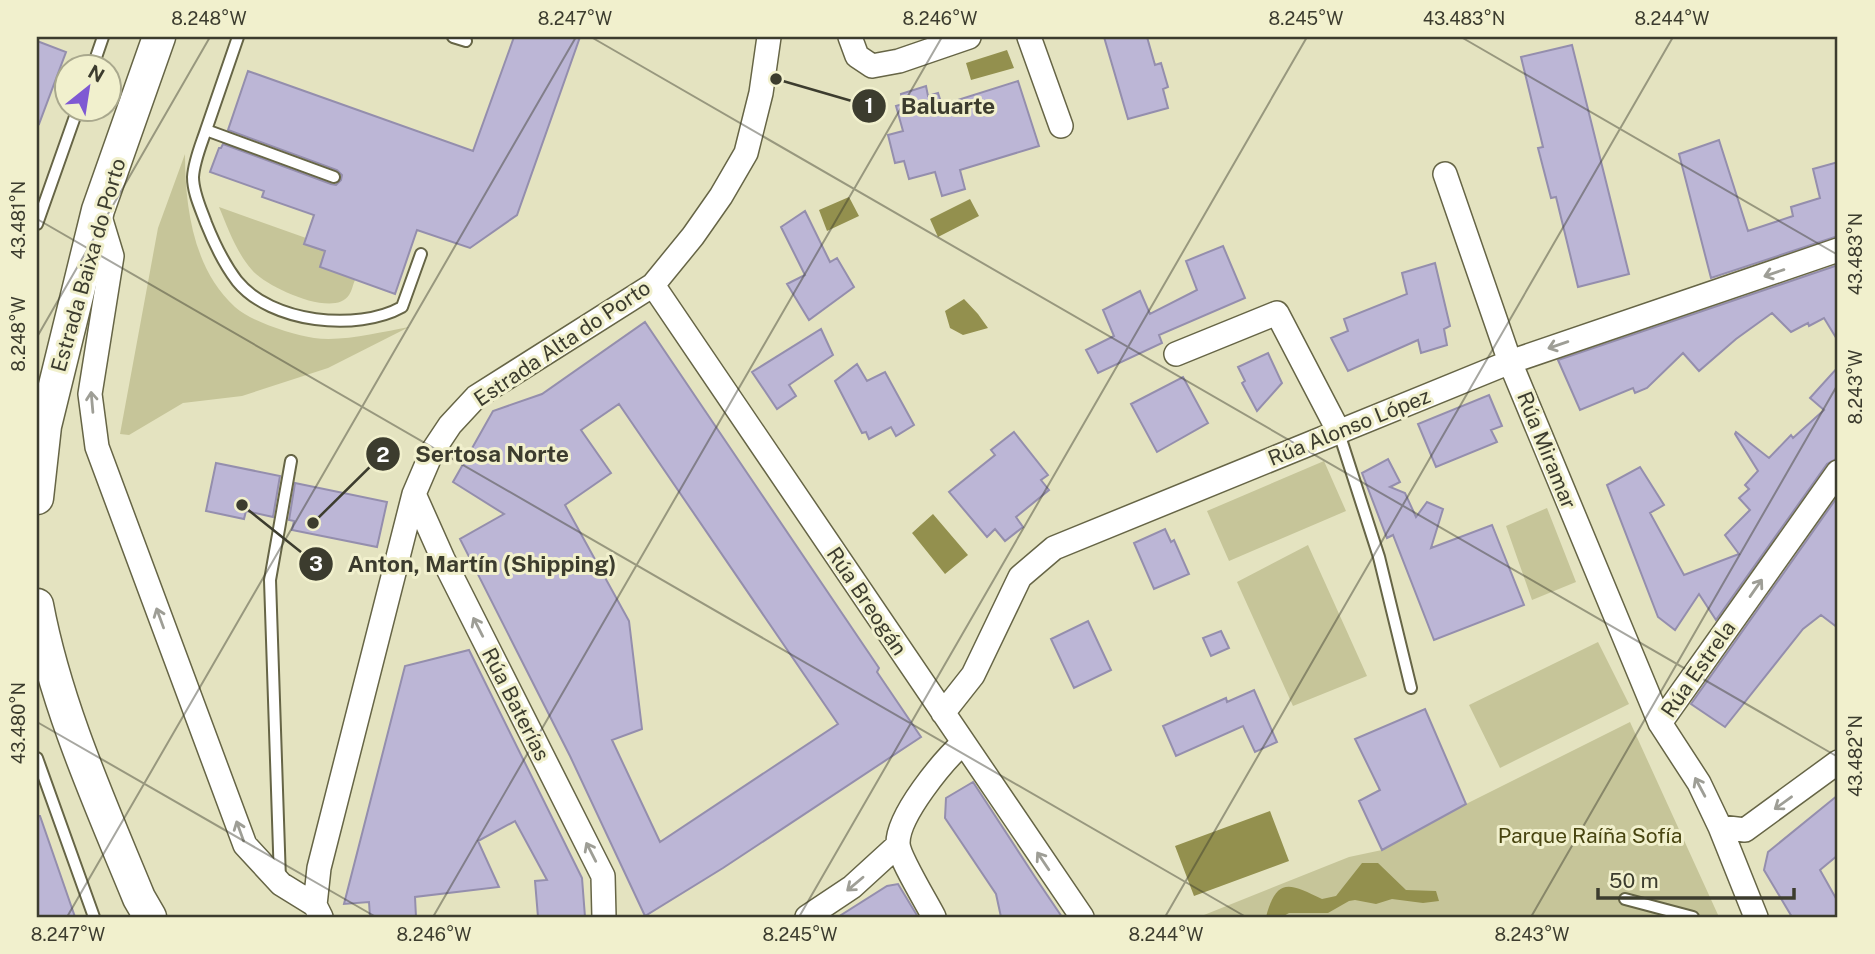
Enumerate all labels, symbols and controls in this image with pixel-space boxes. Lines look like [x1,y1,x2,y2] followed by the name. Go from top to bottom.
[171,8,247,29] text: 8.248°W
[538,8,612,29] text: 8.247°W
[903,8,977,29] text: 8.246°W
[1269,8,1343,29] text: 8.245°W
[1423,8,1505,29] text: 43.483°N
[1635,8,1709,29] text: 8.244°W
[52,52,122,122] north arrow
[85,60,108,87] text: N
[851,84,1009,128] callout: Baluarte
[901,92,995,119] text: Baluarte
[865,93,874,118] text: 1
[46,155,130,375] street label: Estrada Baixa do Porto
[8,181,29,259] text: 43.481°N
[1845,213,1866,295] text: 43.483°N
[1763,267,1785,280] one-way arrow
[469,275,655,411] street label: Estrada Alta do Porto
[8,296,29,372] text: 8.248°W
[1548,340,1570,353] one-way arrow
[1845,350,1866,424] text: 8.243°W
[1264,383,1434,471] street label: Rúa Alonso López
[1512,388,1582,512] street label: Rúa Miramar
[85,391,98,414] one-way arrow
[366,432,583,476] callout: Sertosa Norte
[415,440,569,467] text: Sertosa Norte
[376,442,390,467] text: 2
[299,542,631,586] callout: Anton, Martín (Shipping)
[822,542,912,660] street label: Rúa Breogán
[348,550,616,577] text: Anton, Martín (Shipping)
[309,551,323,576] text: 3
[1749,579,1763,598] one-way arrow
[153,607,166,629] one-way arrow
[1656,616,1740,722] street label: Rúa Estrela
[470,617,484,638] one-way arrow
[477,643,555,765] street label: Rúa Baterías
[8,682,29,764] text: 43.480°N
[1845,715,1866,797] text: 43.482°N
[1693,777,1707,798] one-way arrow
[1774,795,1793,810] one-way arrow
[232,820,245,842] one-way arrow
[1498,823,1682,848] park label: Parque Raíña Sofía
[584,842,598,863] one-way arrow
[1036,852,1050,871] one-way arrow
[1598,856,1794,900] scale bar
[1609,868,1659,893] text: 50 m
[846,876,864,891] one-way arrow
[31,924,105,945] text: 8.247°W
[397,924,471,945] text: 8.246°W
[763,924,837,945] text: 8.245°W
[1129,924,1203,945] text: 8.244°W
[1495,924,1569,945] text: 8.243°W

